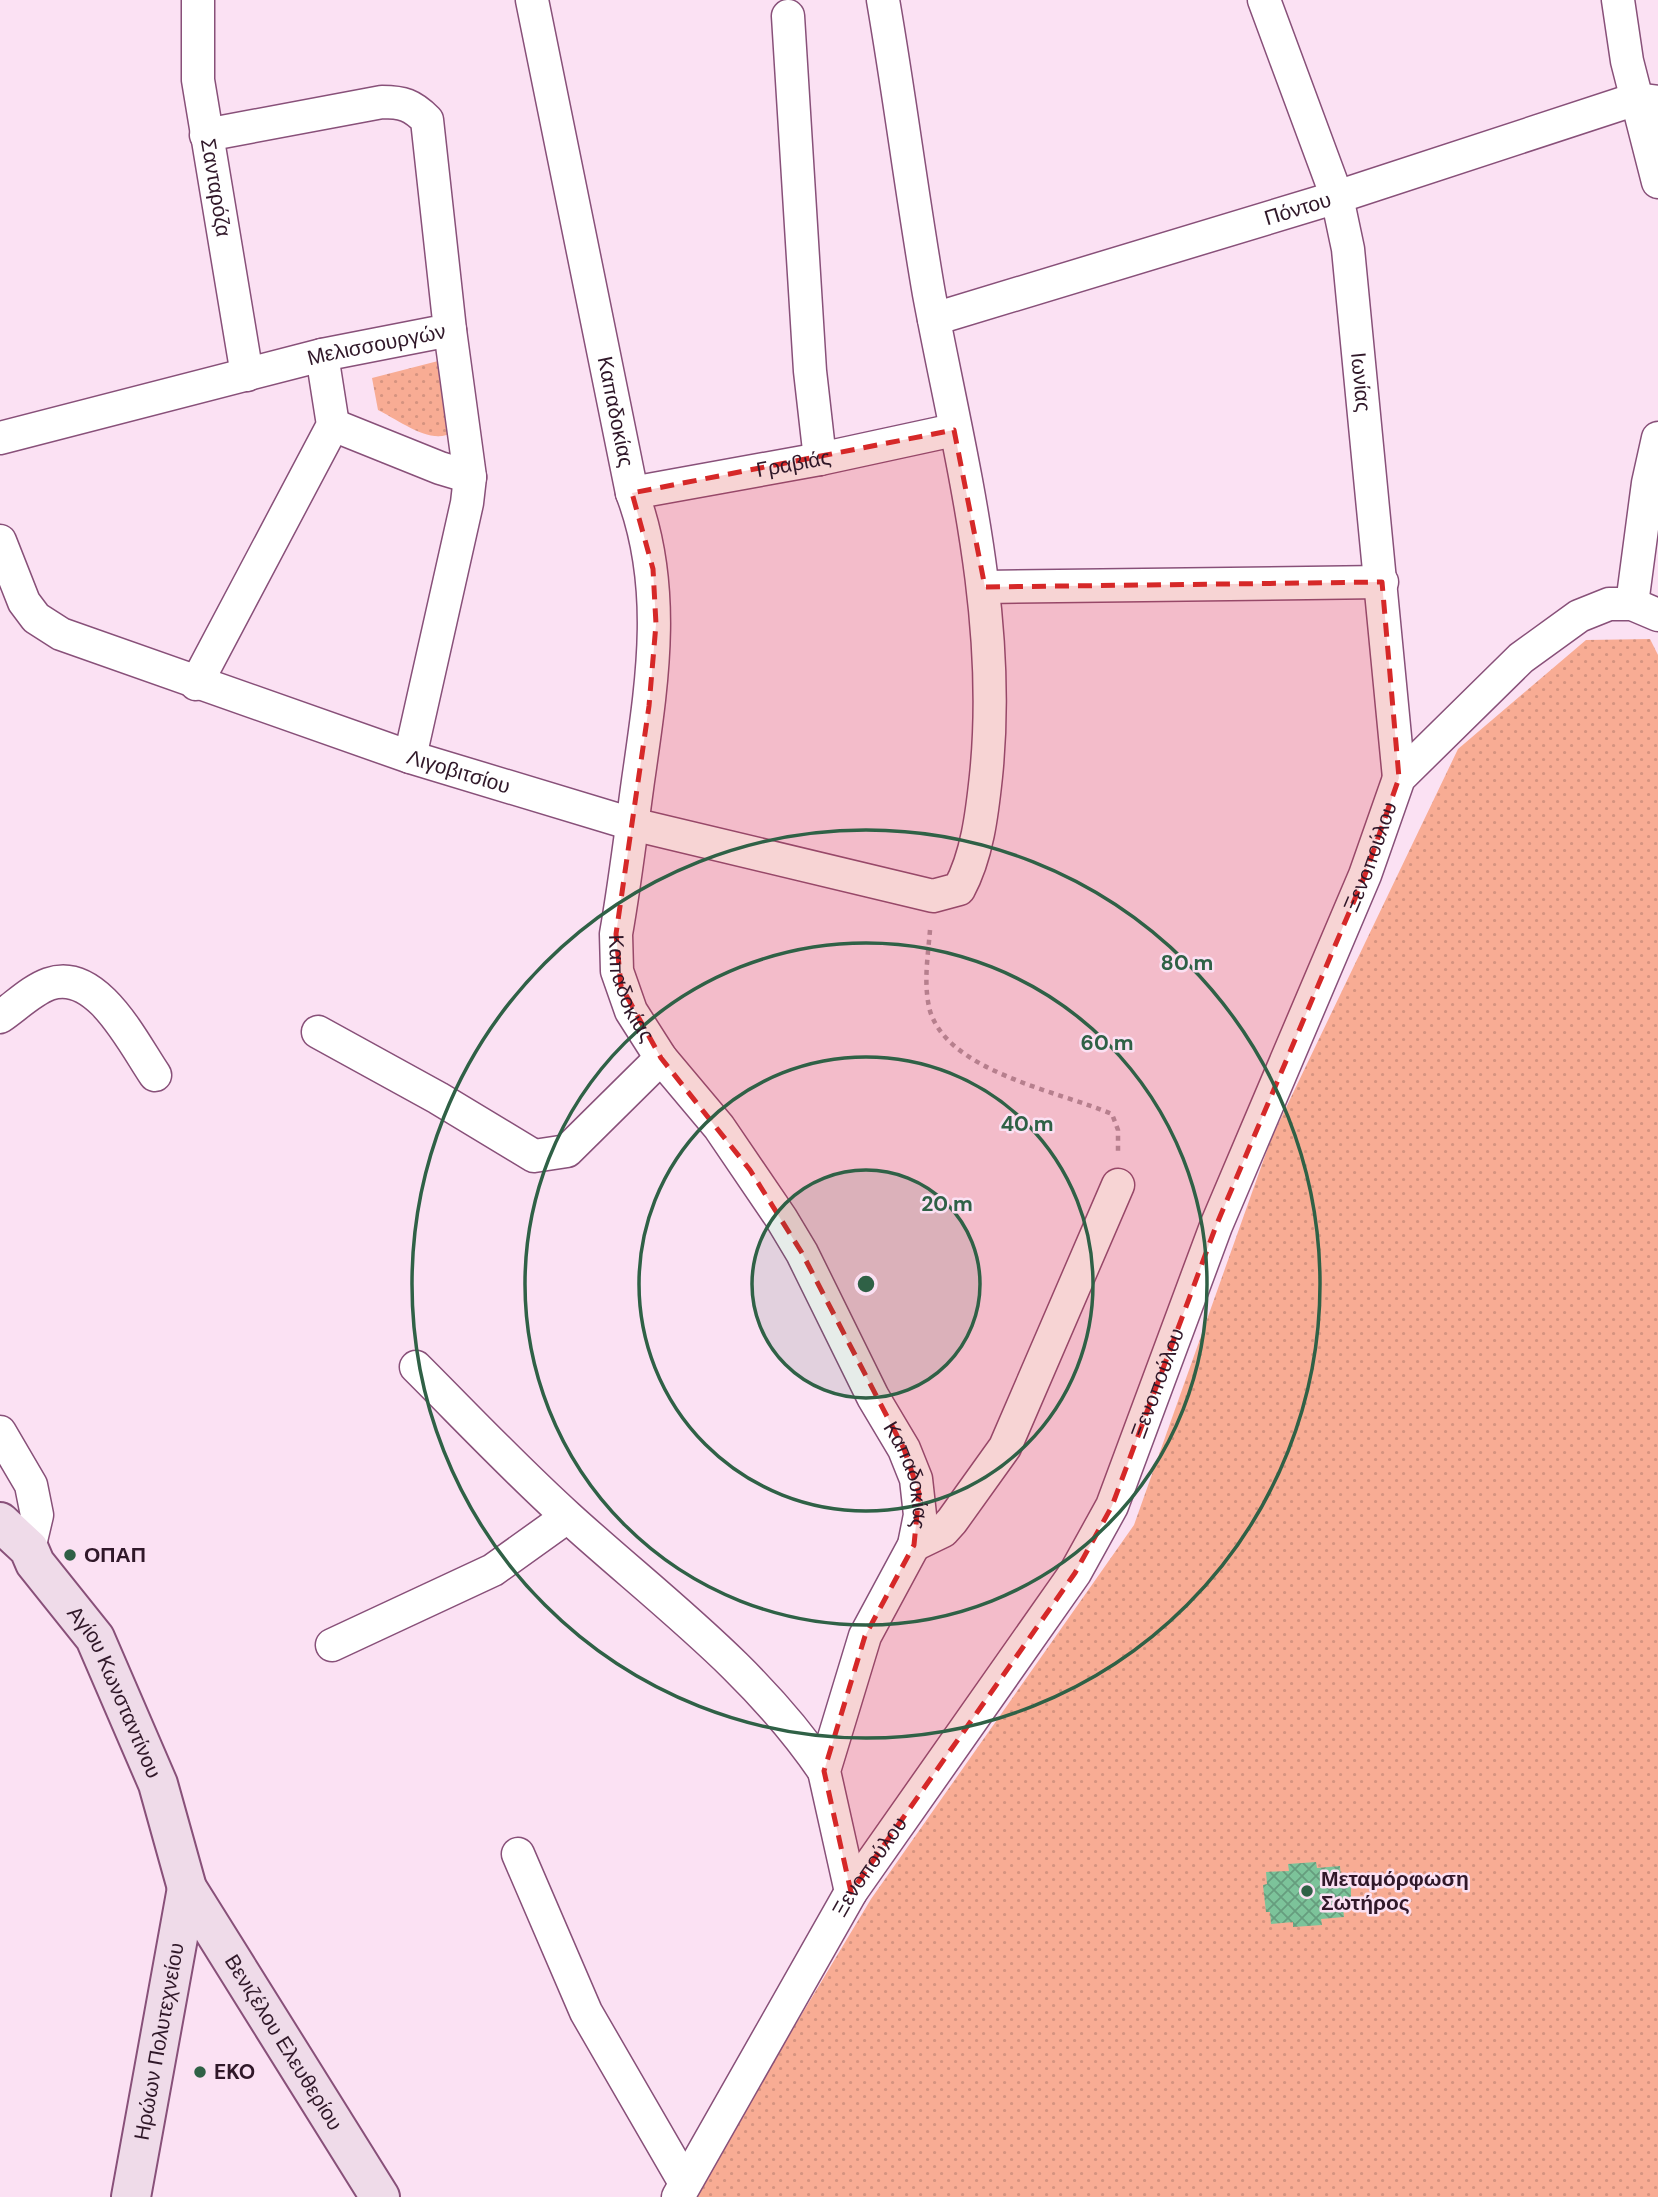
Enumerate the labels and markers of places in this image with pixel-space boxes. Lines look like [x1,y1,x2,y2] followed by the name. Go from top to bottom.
[854,1272,878,1296] centre of rings
[84,1541,146,1569] place label: ΟΠΑΠ
[62,1547,78,1563] marker: ΟΠΑΠ
[1321,1865,1469,1917] place label: Μεταμόρφωση Σωτήρος
[1299,1883,1315,1899] marker: Μεταμόρφωση Σωτήρος
[214,2058,255,2086] place label: EKO
[192,2064,208,2080] marker: EKO

